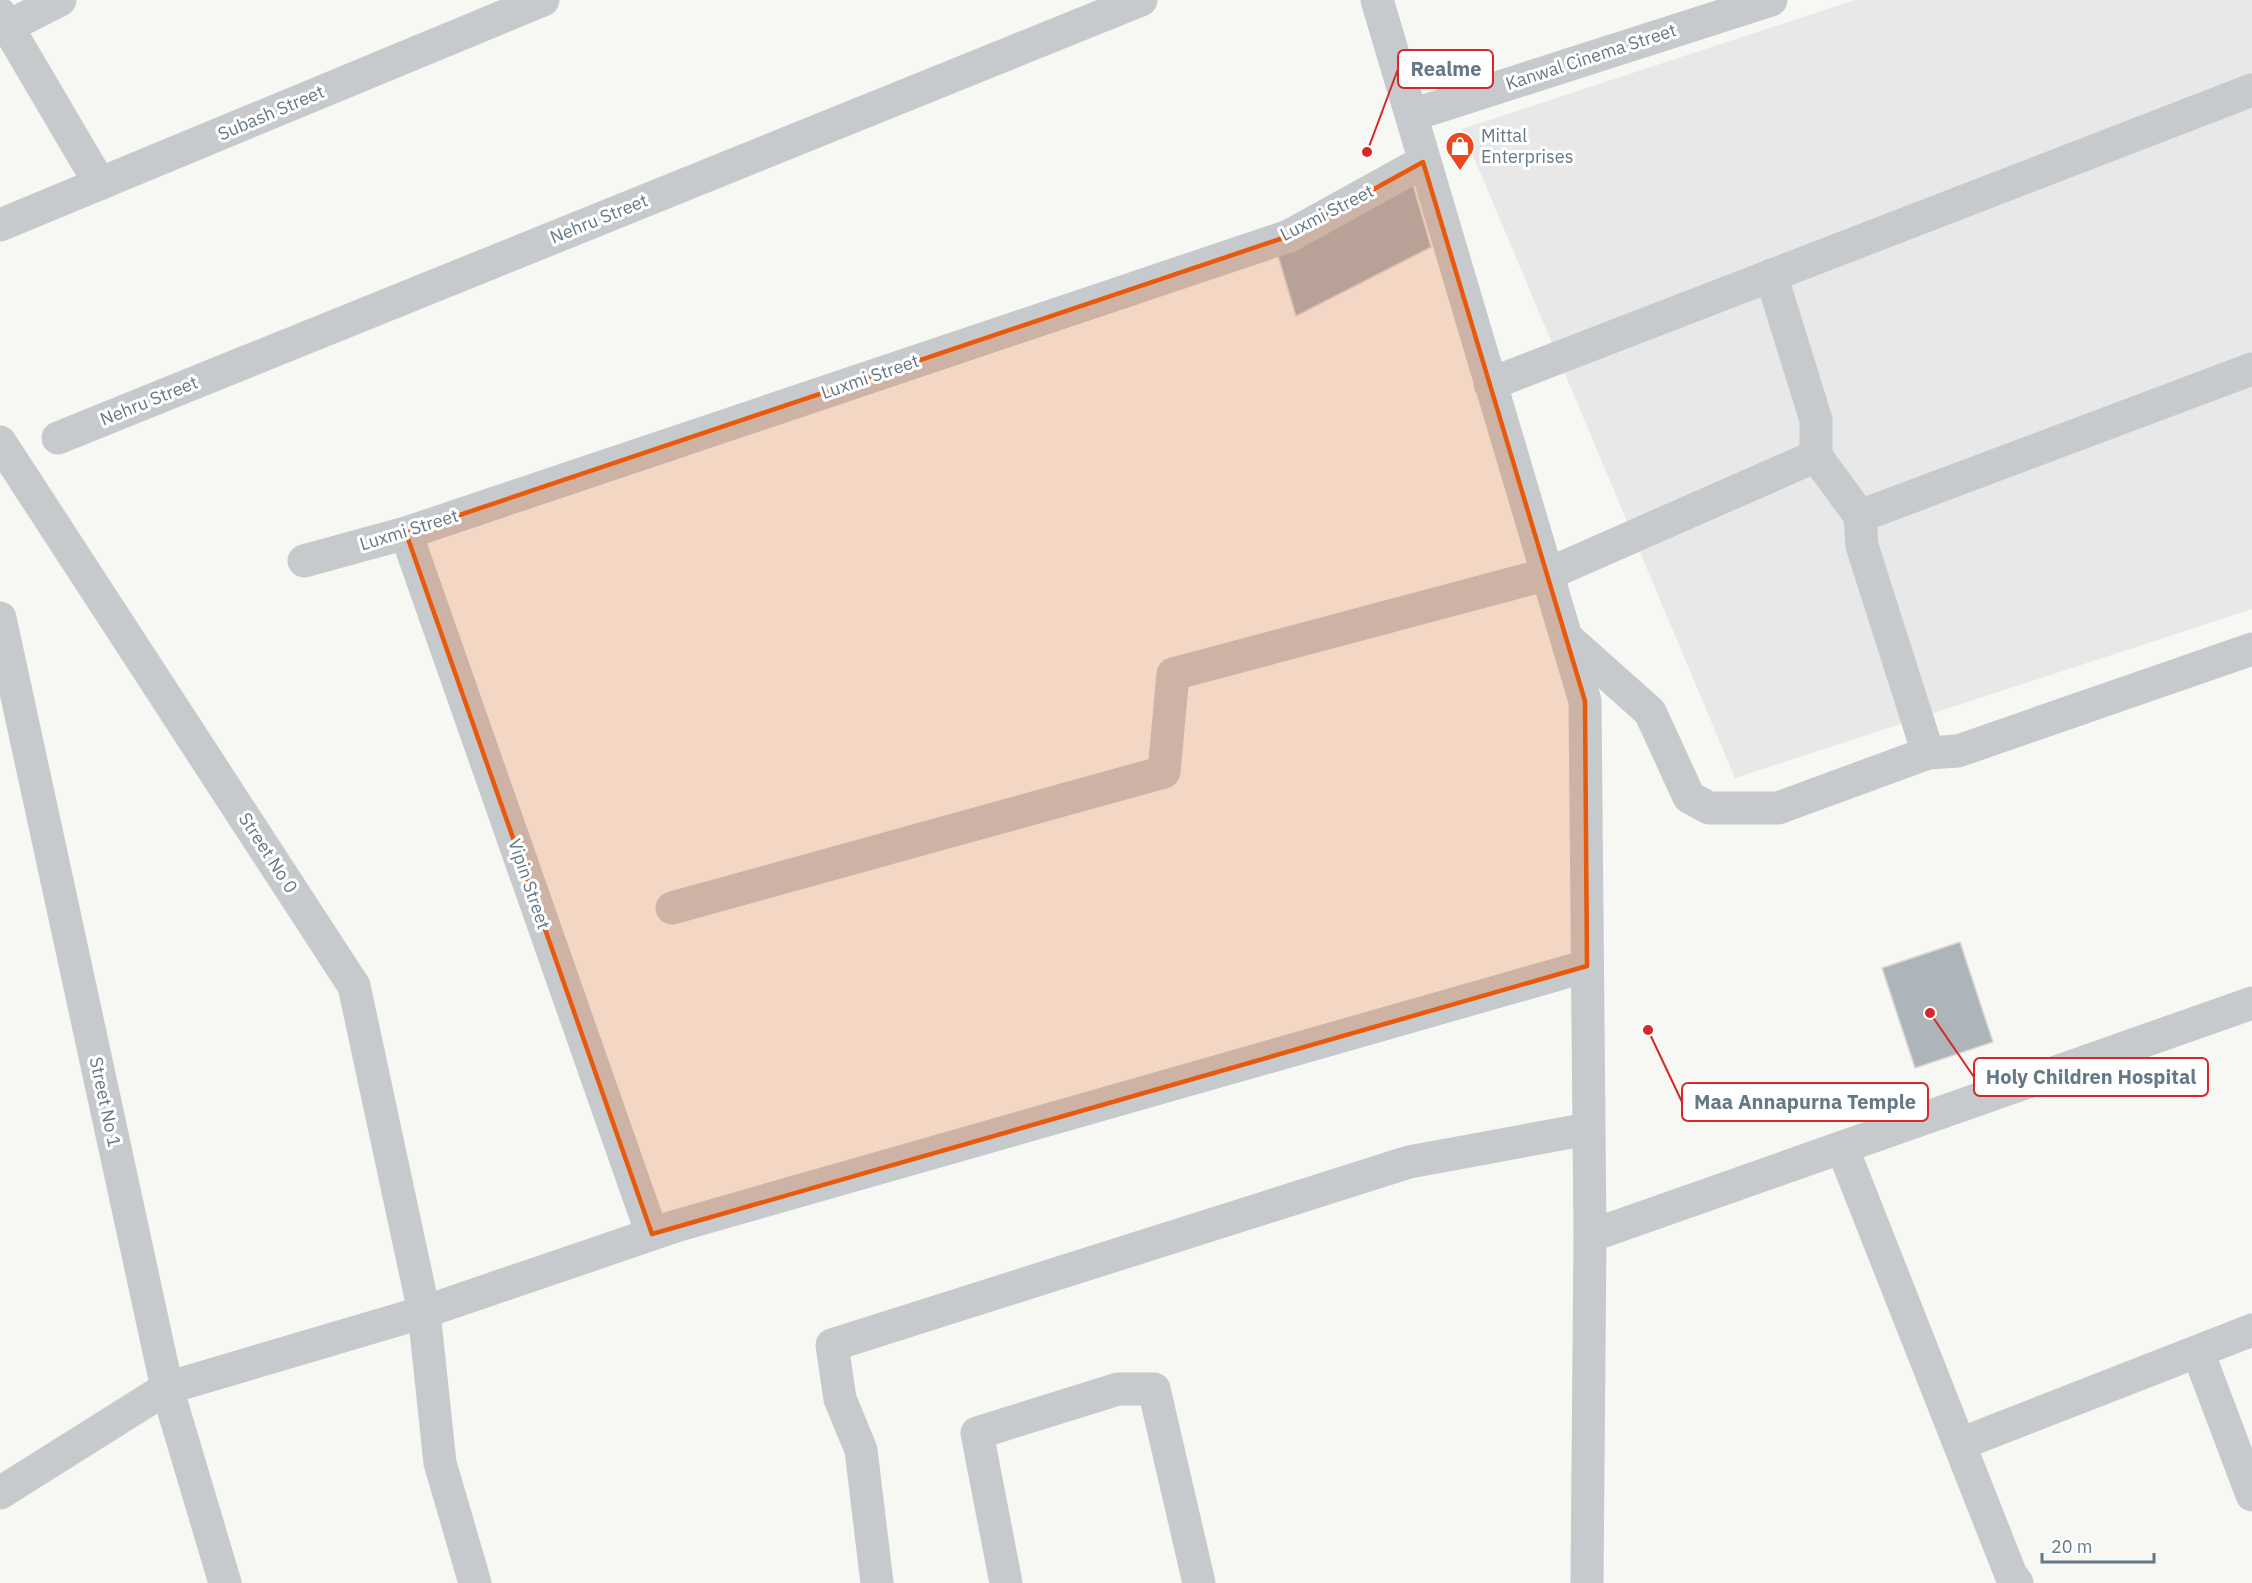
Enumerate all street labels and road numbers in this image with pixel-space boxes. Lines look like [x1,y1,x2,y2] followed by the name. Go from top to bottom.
[1503,18,1679,95] street label: Kanwal Cinema Street
[214,80,327,145] street label: Subash Street
[1276,179,1377,246] street label: Luxmi Street
[547,189,651,249] street label: Nehru Street
[818,349,922,404] street label: Luxmi Street
[97,371,201,431] street label: Nehru Street
[357,504,461,555] street label: Luxmi Street
[234,808,303,897] street label: Street No 0
[503,836,556,932] street label: Vipin Street
[85,1055,126,1149] street label: Street No 1

